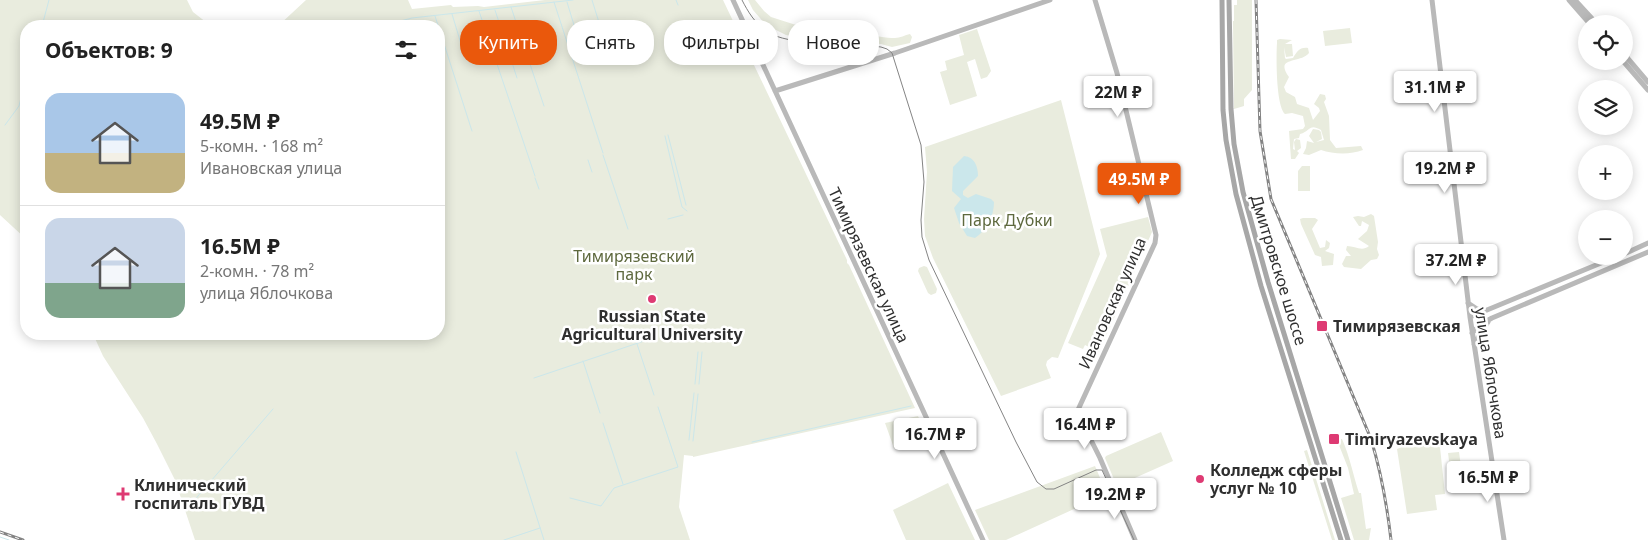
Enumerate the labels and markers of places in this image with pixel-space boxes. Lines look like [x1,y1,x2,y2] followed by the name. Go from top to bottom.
[1389,70,1481,113] pin: 31.1M ₽
[1083,76,1153,118] pin: 22M ₽
[1399,152,1491,194] pin: 19.2M ₽
[1093,162,1185,205] pin: 49.5M ₽
[1410,244,1502,286] pin: 37.2M ₽
[646,293,658,305] marker: Russian State Agricultural University
[561,305,743,345] place label: Russian State Agricultural University
[1333,315,1461,337] place label: Тимирязевская
[1315,319,1329,333] marker: Тимирязевская
[1039,408,1131,450] pin: 16.4M ₽
[889,418,981,460] pin: 16.7M ₽
[1345,428,1478,450] place label: Timiryazevskaya
[1327,432,1341,446] marker: Timiryazevskaya
[1209,459,1342,499] place label: Колледж сферы услуг № 10
[1442,460,1534,503] pin: 16.5M ₽
[1194,473,1206,485] marker: Колледж сферы услуг № 10
[134,474,265,514] place label: Клинический госпиталь ГУВД
[1069,478,1161,520] pin: 19.2M ₽
[116,487,130,501] marker: Клинический госпиталь ГУВД

